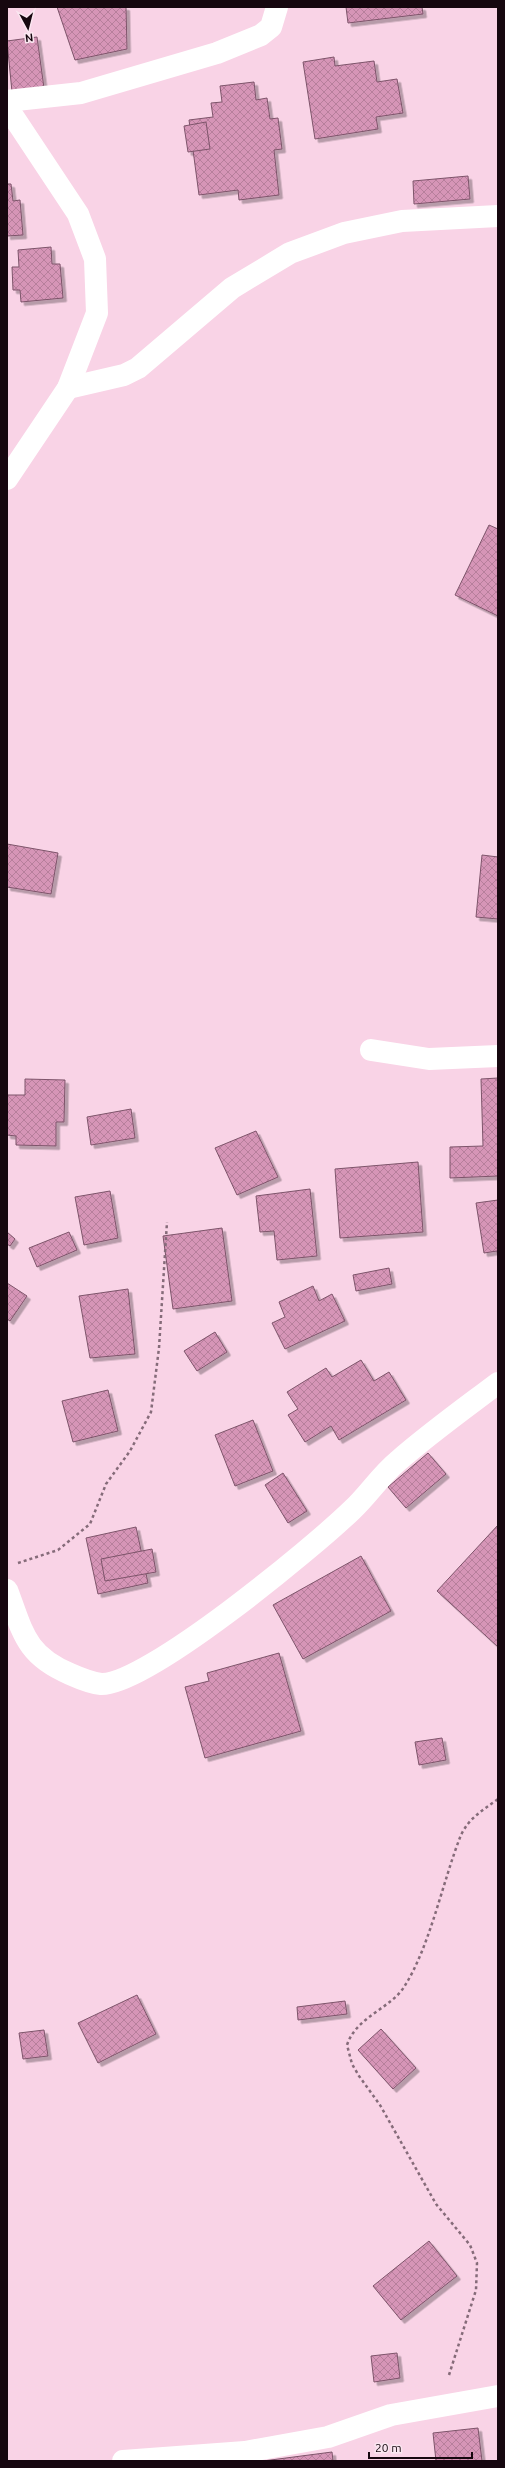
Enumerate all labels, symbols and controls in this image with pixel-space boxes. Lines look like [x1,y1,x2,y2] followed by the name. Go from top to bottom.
[8,8,48,48] north arrow
[24,31,34,44] text: N
[369,2434,472,2460] scale bar
[375,2441,402,2454] text: 20 m

